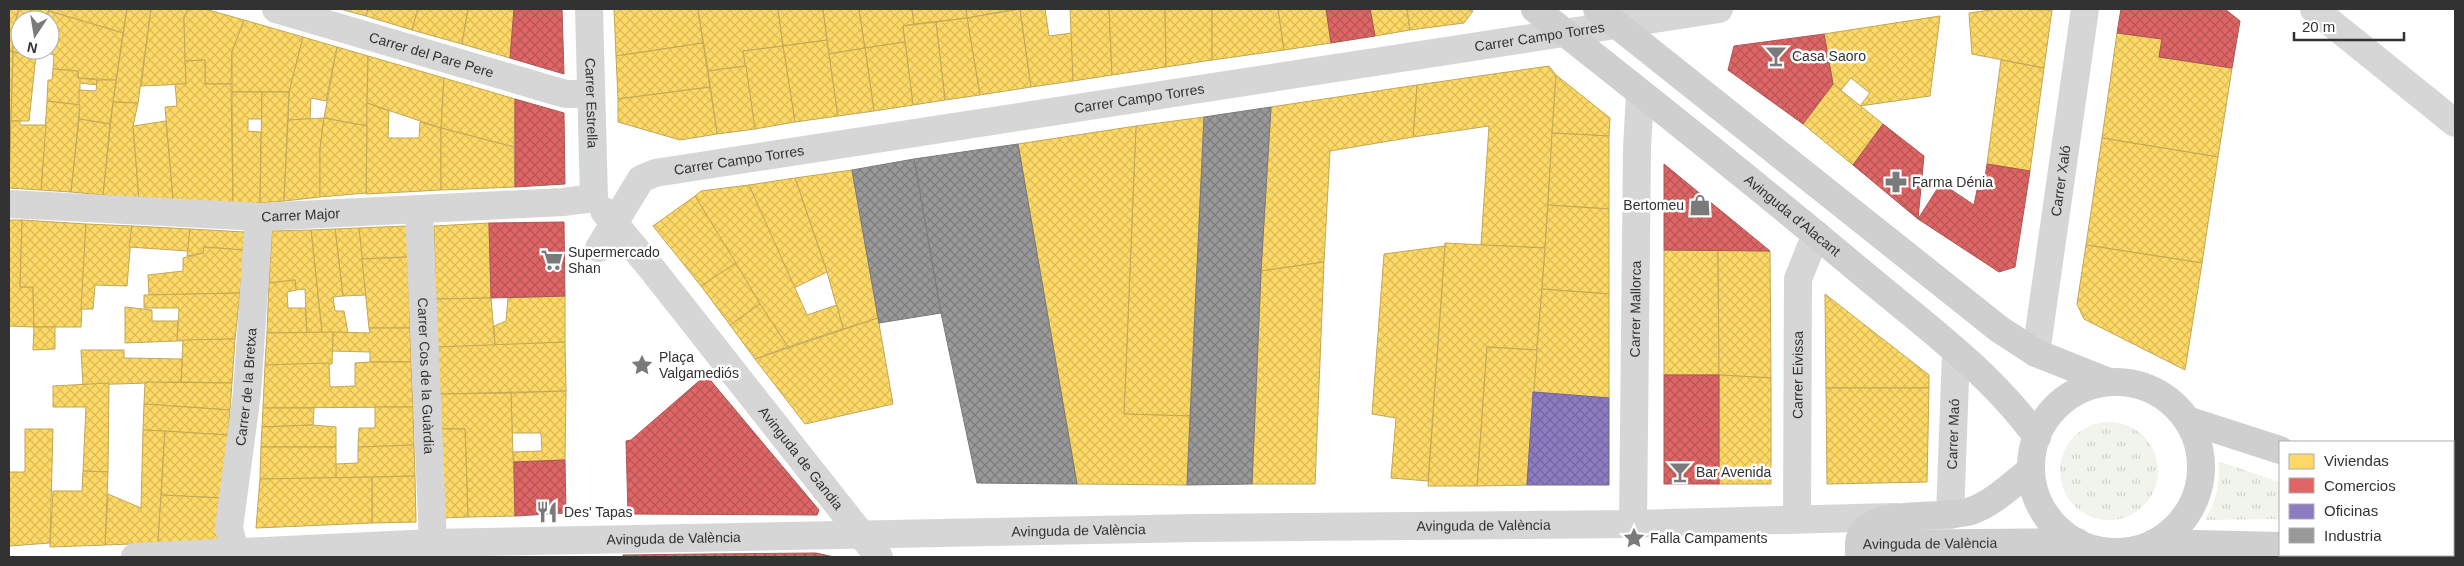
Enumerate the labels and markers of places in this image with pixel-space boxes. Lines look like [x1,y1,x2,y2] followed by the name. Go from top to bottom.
[1763,43,1789,69] bar icon: Casa Saoro
[1792,48,1866,64] place label: Casa Saoro
[1883,169,1909,195] pharmacy icon: Farma Dénia
[1912,174,1993,190] place label: Farma Dénia
[1687,192,1713,218] shop icon: Bertomeu
[1623,197,1684,213] place label: Bertomeu
[568,244,660,276] place label: Supermercado Shan
[539,247,565,273] supermarket icon: Supermercado Shan
[659,349,739,381] place label: Plaça Valgamediós
[629,352,655,378] place icon: Plaça Valgamediós
[1667,459,1693,485] bar icon: Bar Avenida
[1696,464,1771,480] place label: Bar Avenida
[534,499,560,525] restaurant icon: Des' Tapas
[564,504,633,520] place label: Des' Tapas
[1621,525,1647,551] place icon: Falla Campaments
[1650,530,1768,546] place label: Falla Campaments

